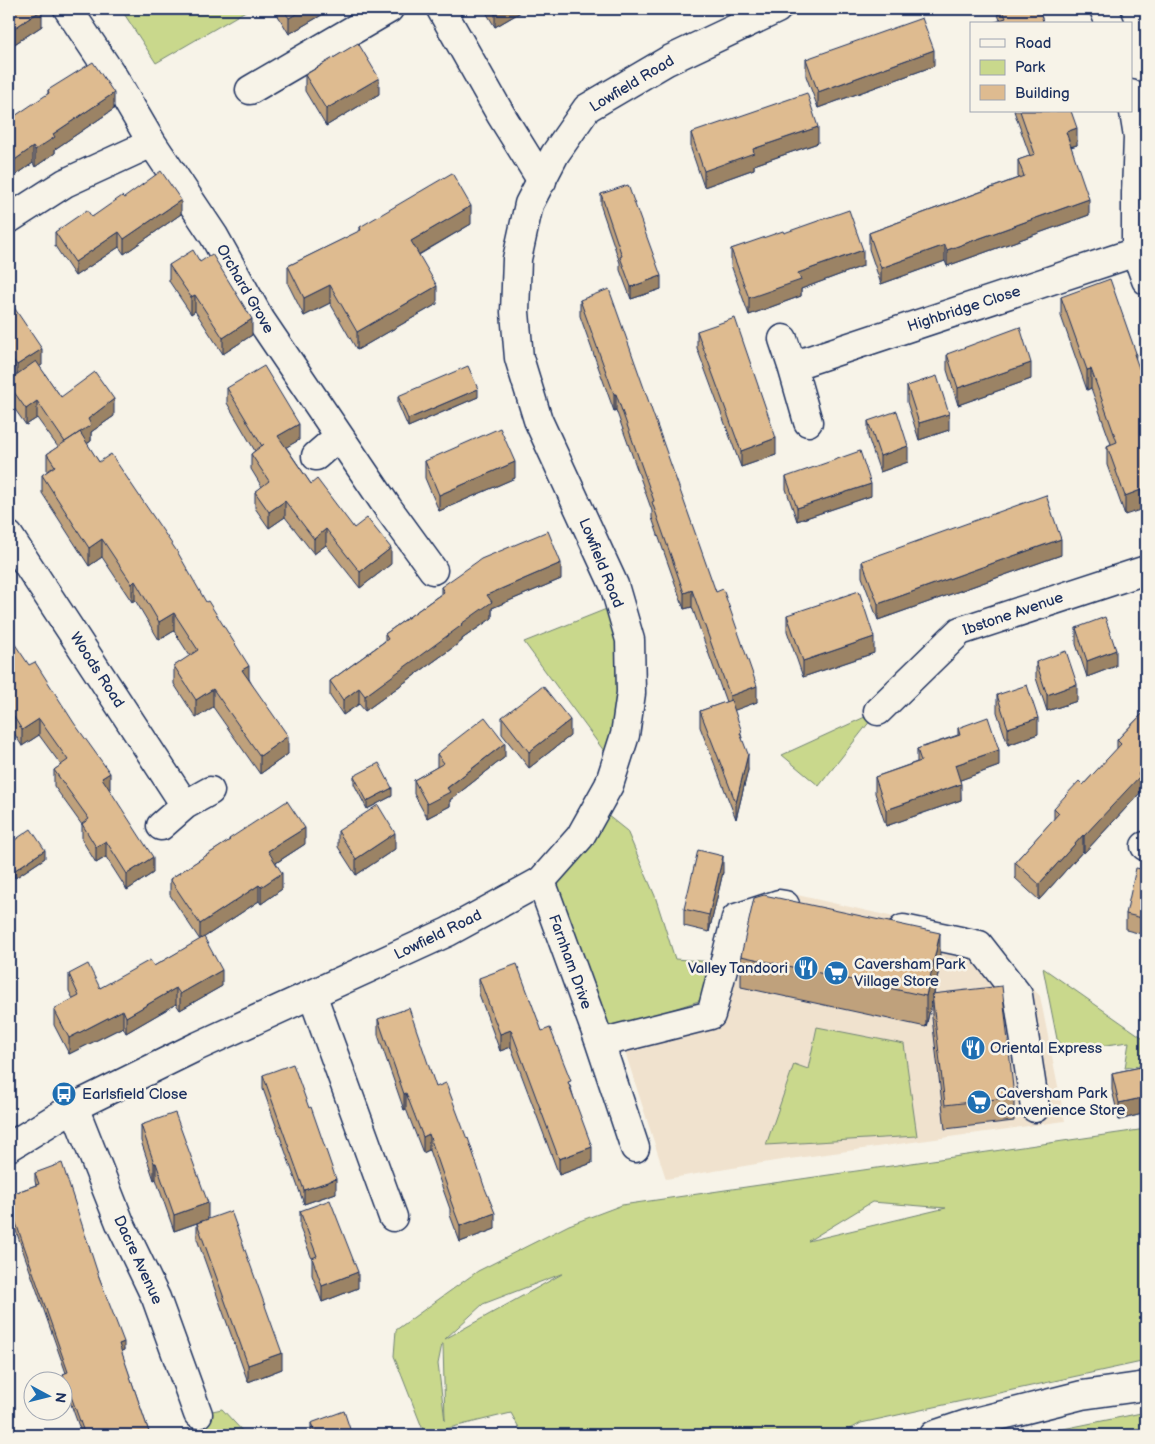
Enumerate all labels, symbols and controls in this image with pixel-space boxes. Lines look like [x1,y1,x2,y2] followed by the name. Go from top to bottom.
[970,22,1132,112] legend
[1015,34,1051,53] text: Road
[586,51,678,117] street label: Lowfield Road
[1015,58,1046,77] text: Park
[1015,84,1070,103] text: Building
[212,241,278,337] street label: Orchard Grove
[905,282,1023,336] street label: Highbridge Close
[574,515,628,611] street label: Lowfield Road
[960,588,1066,640] street label: Ibstone Avenue
[66,629,128,711] street label: Woods Road
[391,906,485,964] street label: Lowfield Road
[544,912,596,1012] street label: Farnham Drive
[793,955,819,981] restaurant icon: Valley Tandoori
[854,955,966,991] place label: Caversham Park Village Store
[688,959,788,978] place label: Valley Tandoori
[823,960,849,986] supermarket icon: Caversham Park Village Store
[960,1035,986,1061] restaurant icon: Oriental Express
[990,1039,1103,1058] place label: Oriental Express
[51,1081,77,1107] bus stop icon: Earlsfield Close
[996,1084,1125,1120] place label: Caversham Park Convenience Store
[82,1085,187,1104] place label: Earlsfield Close
[966,1089,992,1115] supermarket icon: Caversham Park Convenience Store
[109,1213,167,1307] street label: Dacre Avenue
[22,1372,72,1422] north arrow
[51,1391,69,1404] text: N

